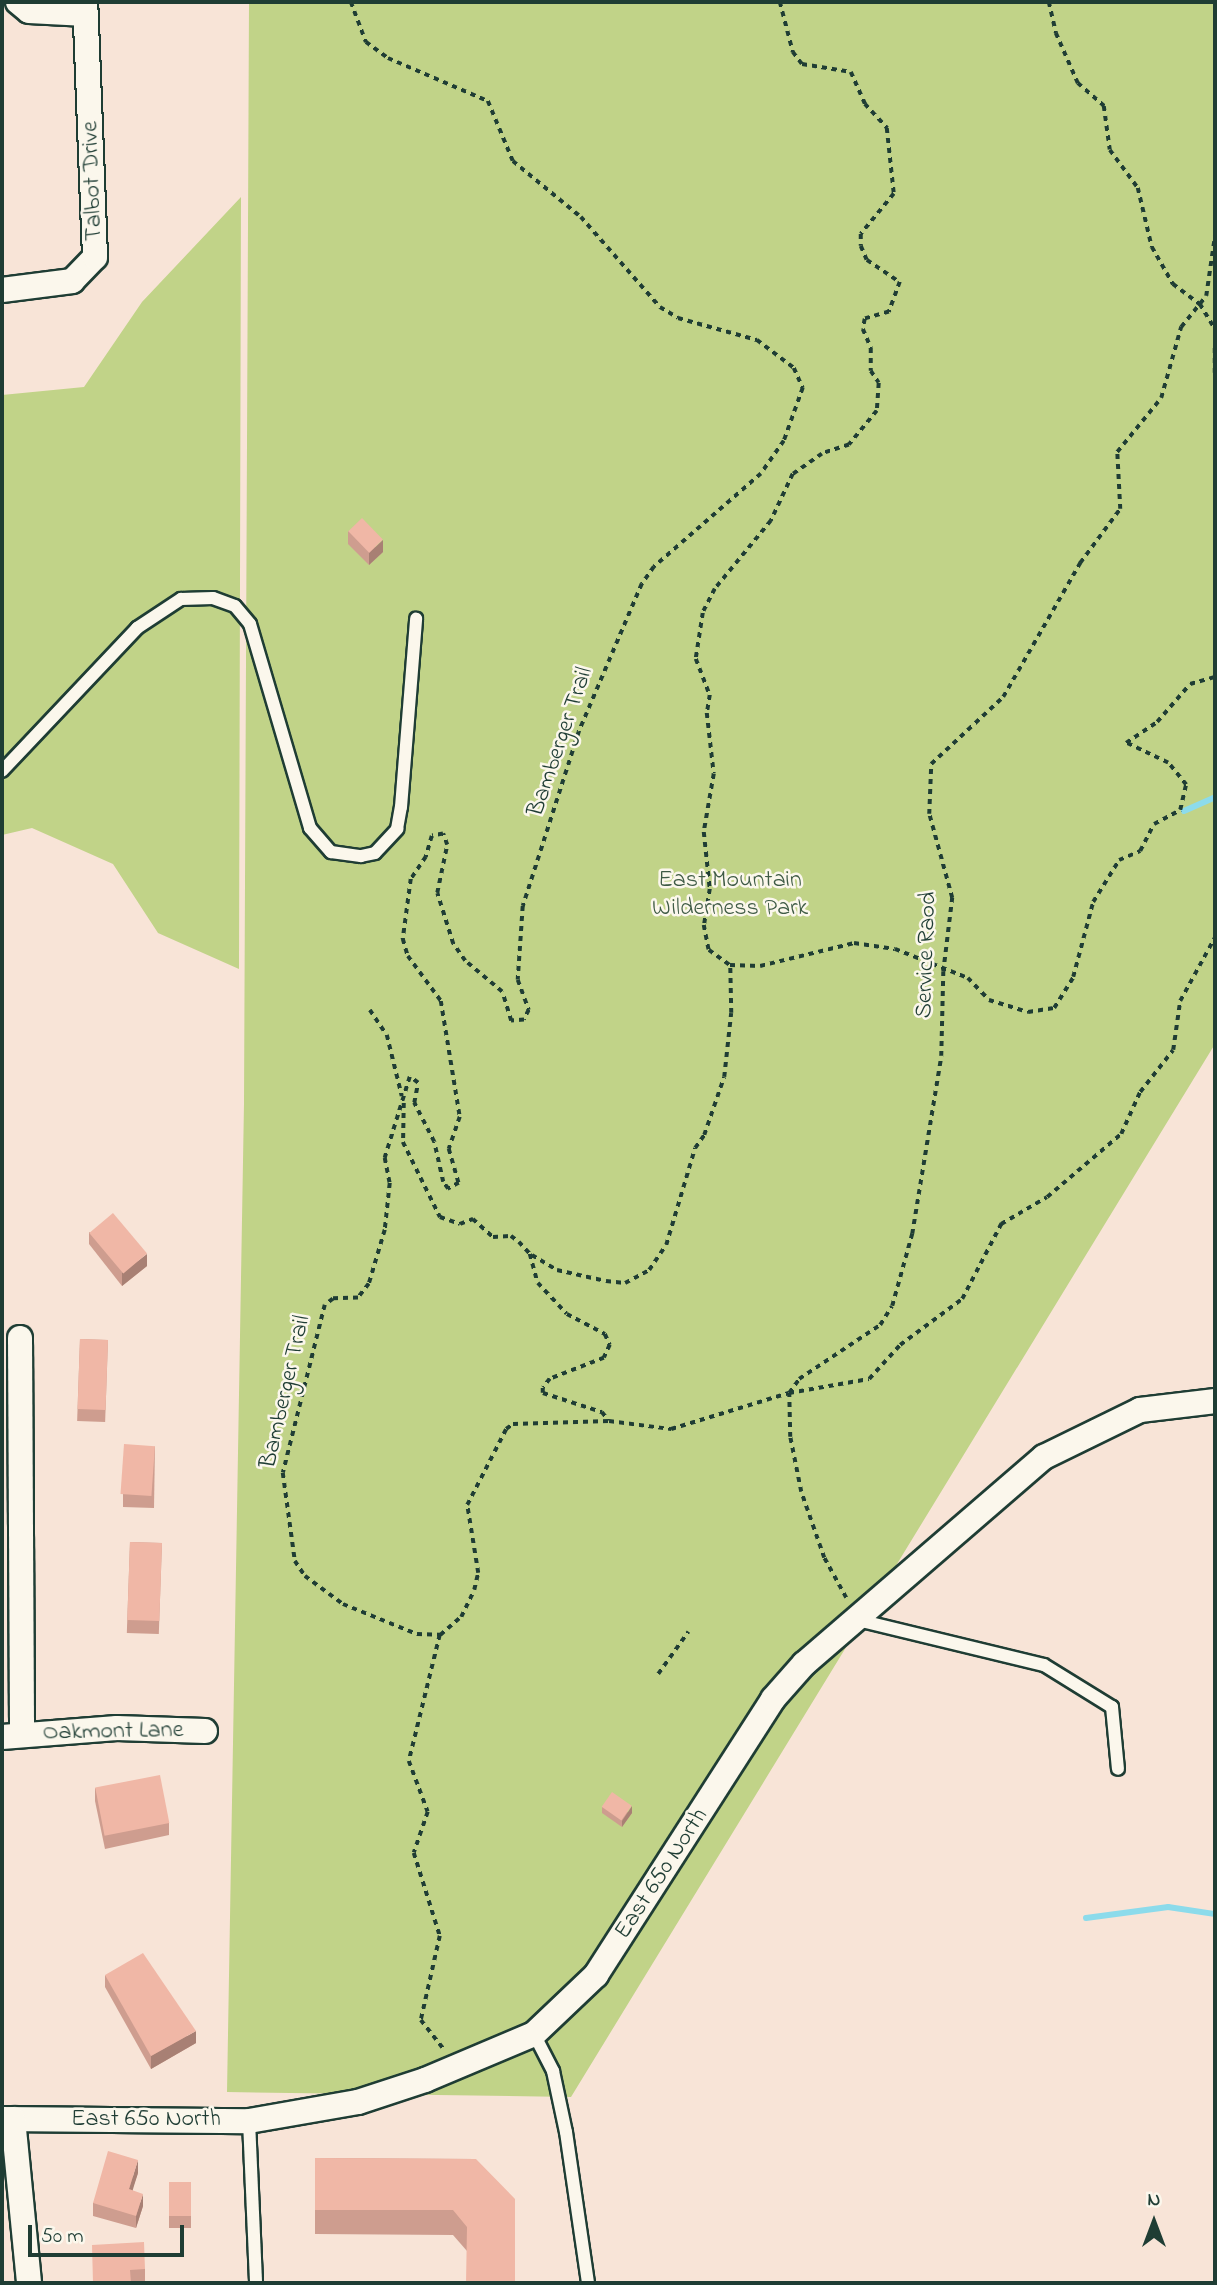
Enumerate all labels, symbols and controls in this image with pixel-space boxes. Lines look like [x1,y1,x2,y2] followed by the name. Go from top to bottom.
[77,120,109,242] street label: Talbot Drive
[522,664,600,820] street label: Bamberger Trail
[652,867,808,923] park label: East Mountain Wilderness Park
[910,891,944,1019] street label: Service Raod
[254,1313,318,1471] street label: Bamberger Trail
[42,1716,184,1748] street label: Oakmont Lane
[609,1803,715,1945] street label: East 650 North
[71,2106,221,2134] street label: East 650 North
[1119,2187,1189,2257] north arrow
[1148,2187,1160,2214] text: N
[32,2212,187,2256] scale bar
[41,2222,84,2252] text: 50 m

